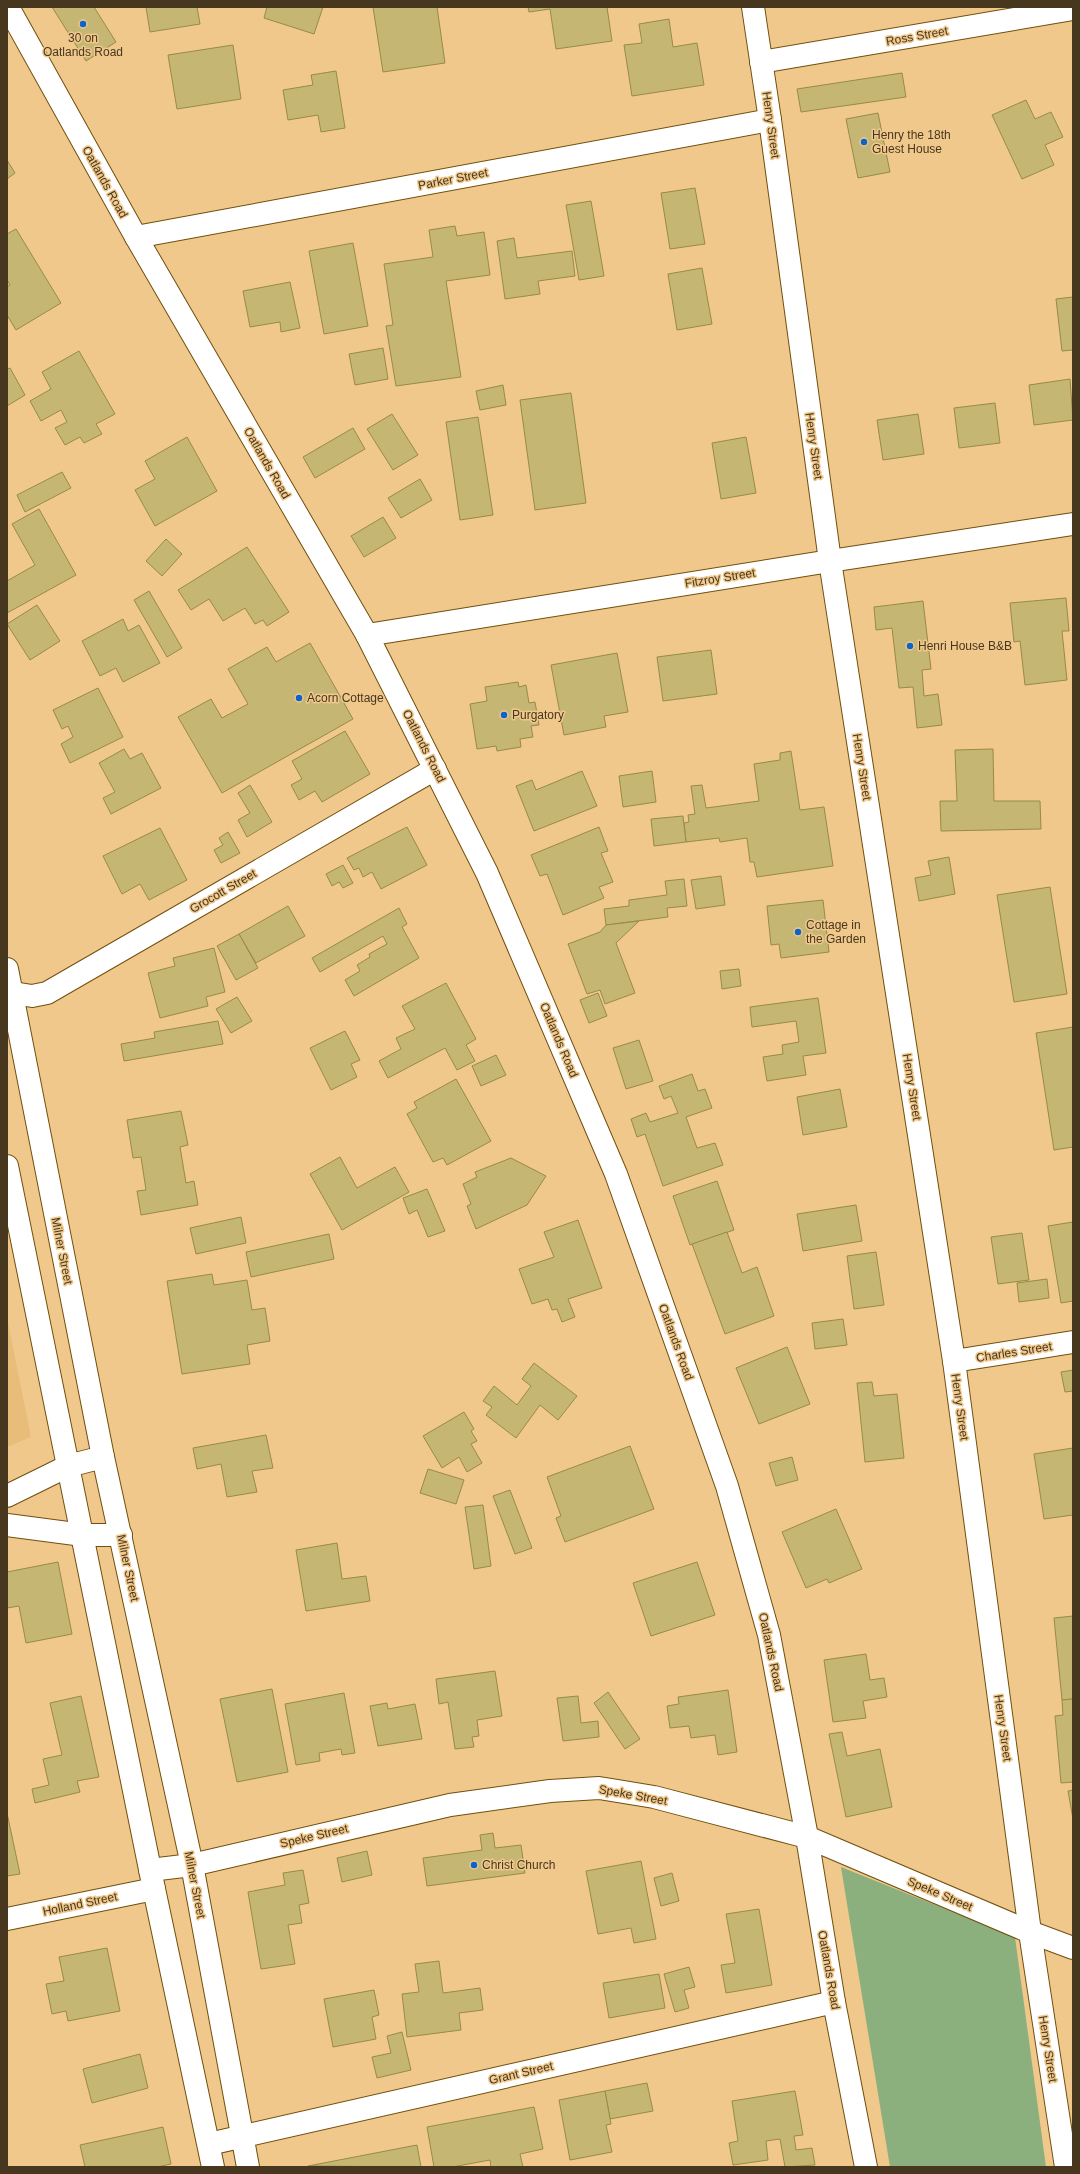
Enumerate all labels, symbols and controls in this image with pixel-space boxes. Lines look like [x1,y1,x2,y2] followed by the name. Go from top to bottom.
[78,19,88,29] marker: 30 on Oatlands Road
[885,24,950,48] street label: Ross Street
[43,31,123,59] place label: 30 on Oatlands Road
[759,91,783,160] street label: Henry Street
[872,128,951,156] place label: Henry the 18th Guest House
[859,137,869,147] marker: Henry the 18th Guest House
[79,144,131,220] street label: Oatlands Road
[417,165,490,193] street label: Parker Street
[802,412,826,481] street label: Henry Street
[241,425,293,501] street label: Oatlands Road
[684,565,757,590] street label: Fitzroy Street
[918,639,1012,653] place label: Henri House B&B
[905,641,915,651] marker: Henri House B&B
[307,691,384,705] place label: Acorn Cottage
[294,693,304,703] marker: Acorn Cottage
[400,707,448,785] street label: Oatlands Road
[512,708,564,722] place label: Purgatory
[499,710,509,720] marker: Purgatory
[850,733,874,802] street label: Henry Street
[187,866,259,916] street label: Grocott Street
[806,918,866,946] place label: Cottage in the Garden
[793,927,803,937] marker: Cottage in the Garden
[537,1000,581,1080] street label: Oatlands Road
[900,1053,924,1122] street label: Henry Street
[49,1216,75,1286] street label: Milner Street
[656,1302,696,1382] street label: Oatlands Road
[975,1339,1054,1365] street label: Charles Street
[948,1373,972,1442] street label: Henry Street
[114,1533,142,1603] street label: Milner Street
[756,1611,786,1693] street label: Oatlands Road
[991,1694,1015,1763] street label: Henry Street
[598,1782,669,1808] street label: Speke Street
[279,1821,350,1851] street label: Speke Street
[182,1850,208,1920] street label: Milner Street
[482,1858,555,1872] place label: Christ Church
[469,1860,479,1870] marker: Christ Church
[905,1874,975,1914] street label: Speke Street
[41,1889,119,1919] street label: Holland Street
[815,1929,843,2011] street label: Oatlands Road
[1036,2015,1060,2084] street label: Henry Street
[488,2059,555,2087] street label: Grant Street

